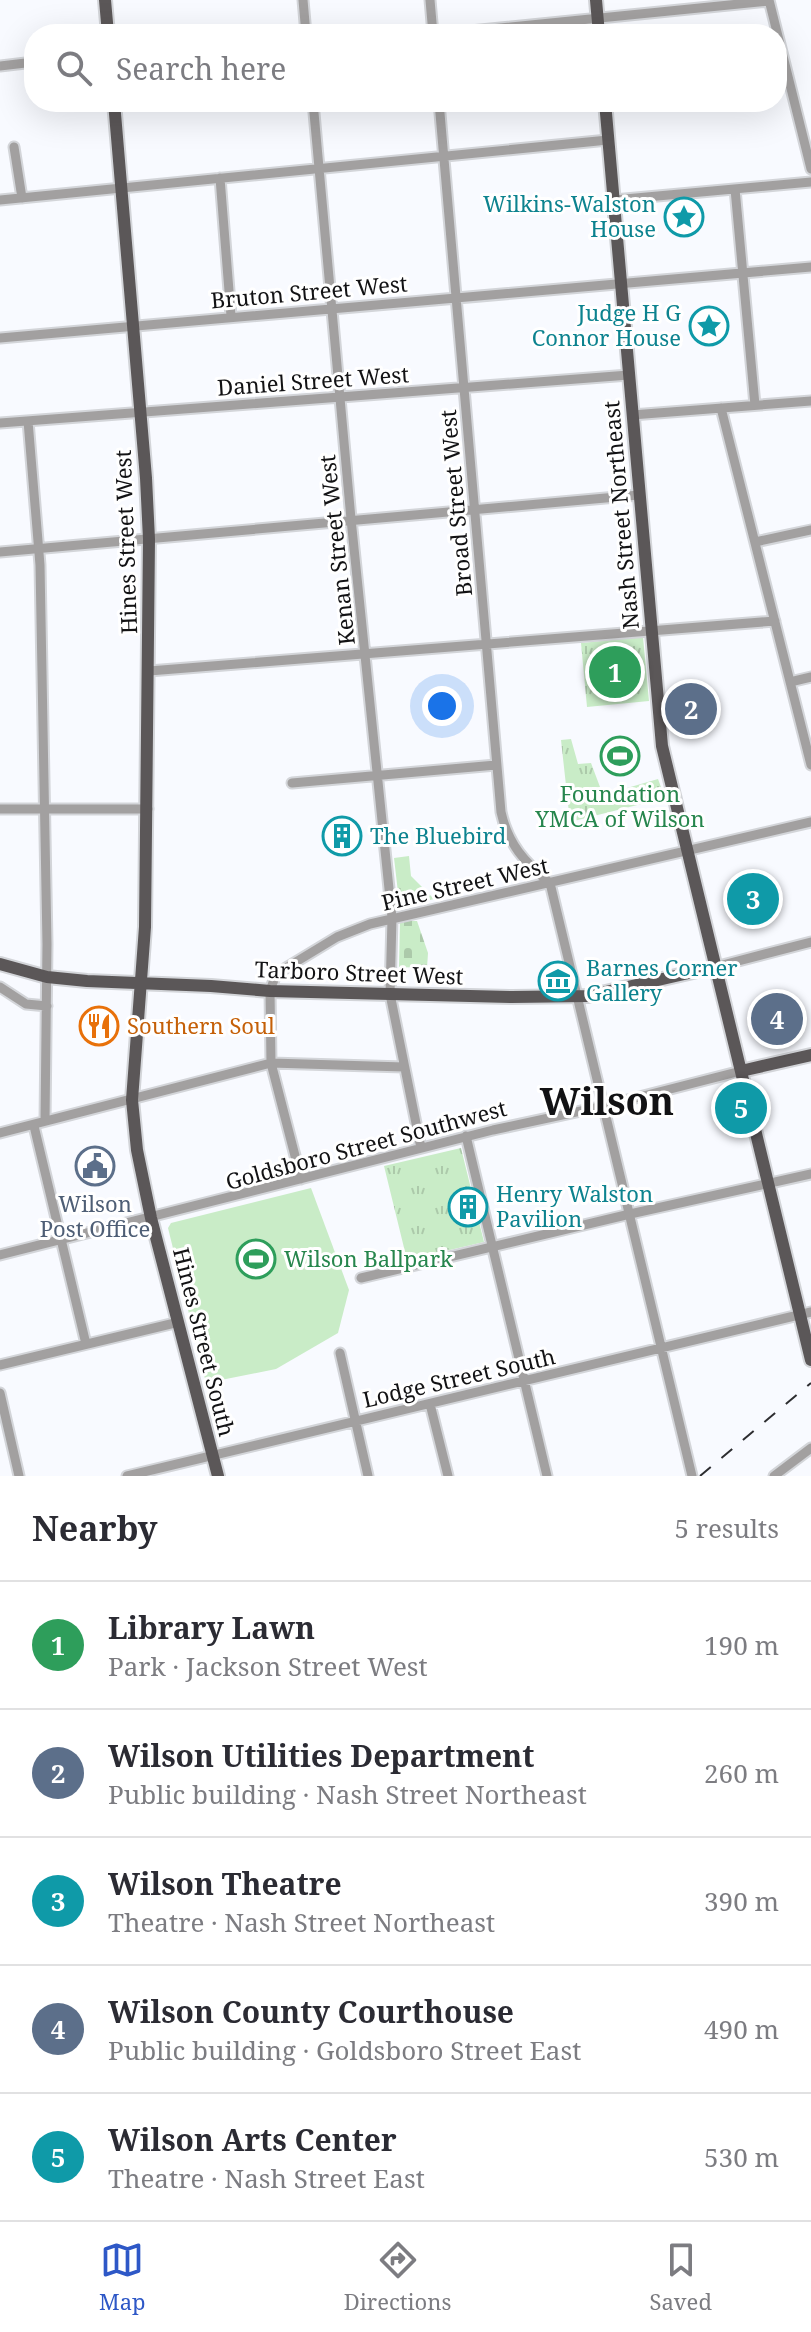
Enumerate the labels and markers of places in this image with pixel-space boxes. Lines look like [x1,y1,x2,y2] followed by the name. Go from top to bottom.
[483,188,656,243] place label: Wilkins-Walston House
[663,196,705,238] place icon: Wilkins-Walston House
[532,297,681,352] place label: Judge H G Connor House
[688,305,730,347] place icon: Judge H G Connor House
[589,642,641,702] pin: 1
[665,679,717,739] pin: 2
[599,735,641,777] sports icon: Foundation YMCA of Wilson
[534,778,705,833] place label: Foundation YMCA of Wilson
[321,815,363,857] building icon: The Bluebird
[370,820,507,850] place label: The Bluebird
[727,869,779,929] pin: 3
[586,952,738,1007] place label: Barnes Corner Gallery
[537,960,579,1002] museum icon: Barnes Corner Gallery
[751,989,803,1049] pin: 4
[78,1005,120,1047] restaurant icon: Southern Soul
[127,1010,275,1040] place label: Southern Soul
[715,1078,767,1138] pin: 5
[74,1145,116,1187] public building icon: Wilson Post Office
[496,1178,653,1233] place label: Henry Walston Pavilion
[447,1186,489,1228] building icon: Henry Walston Pavilion
[40,1188,150,1243] place label: Wilson Post Office
[235,1238,277,1280] sports icon: Wilson Ballpark
[284,1243,453,1273] place label: Wilson Ballpark

